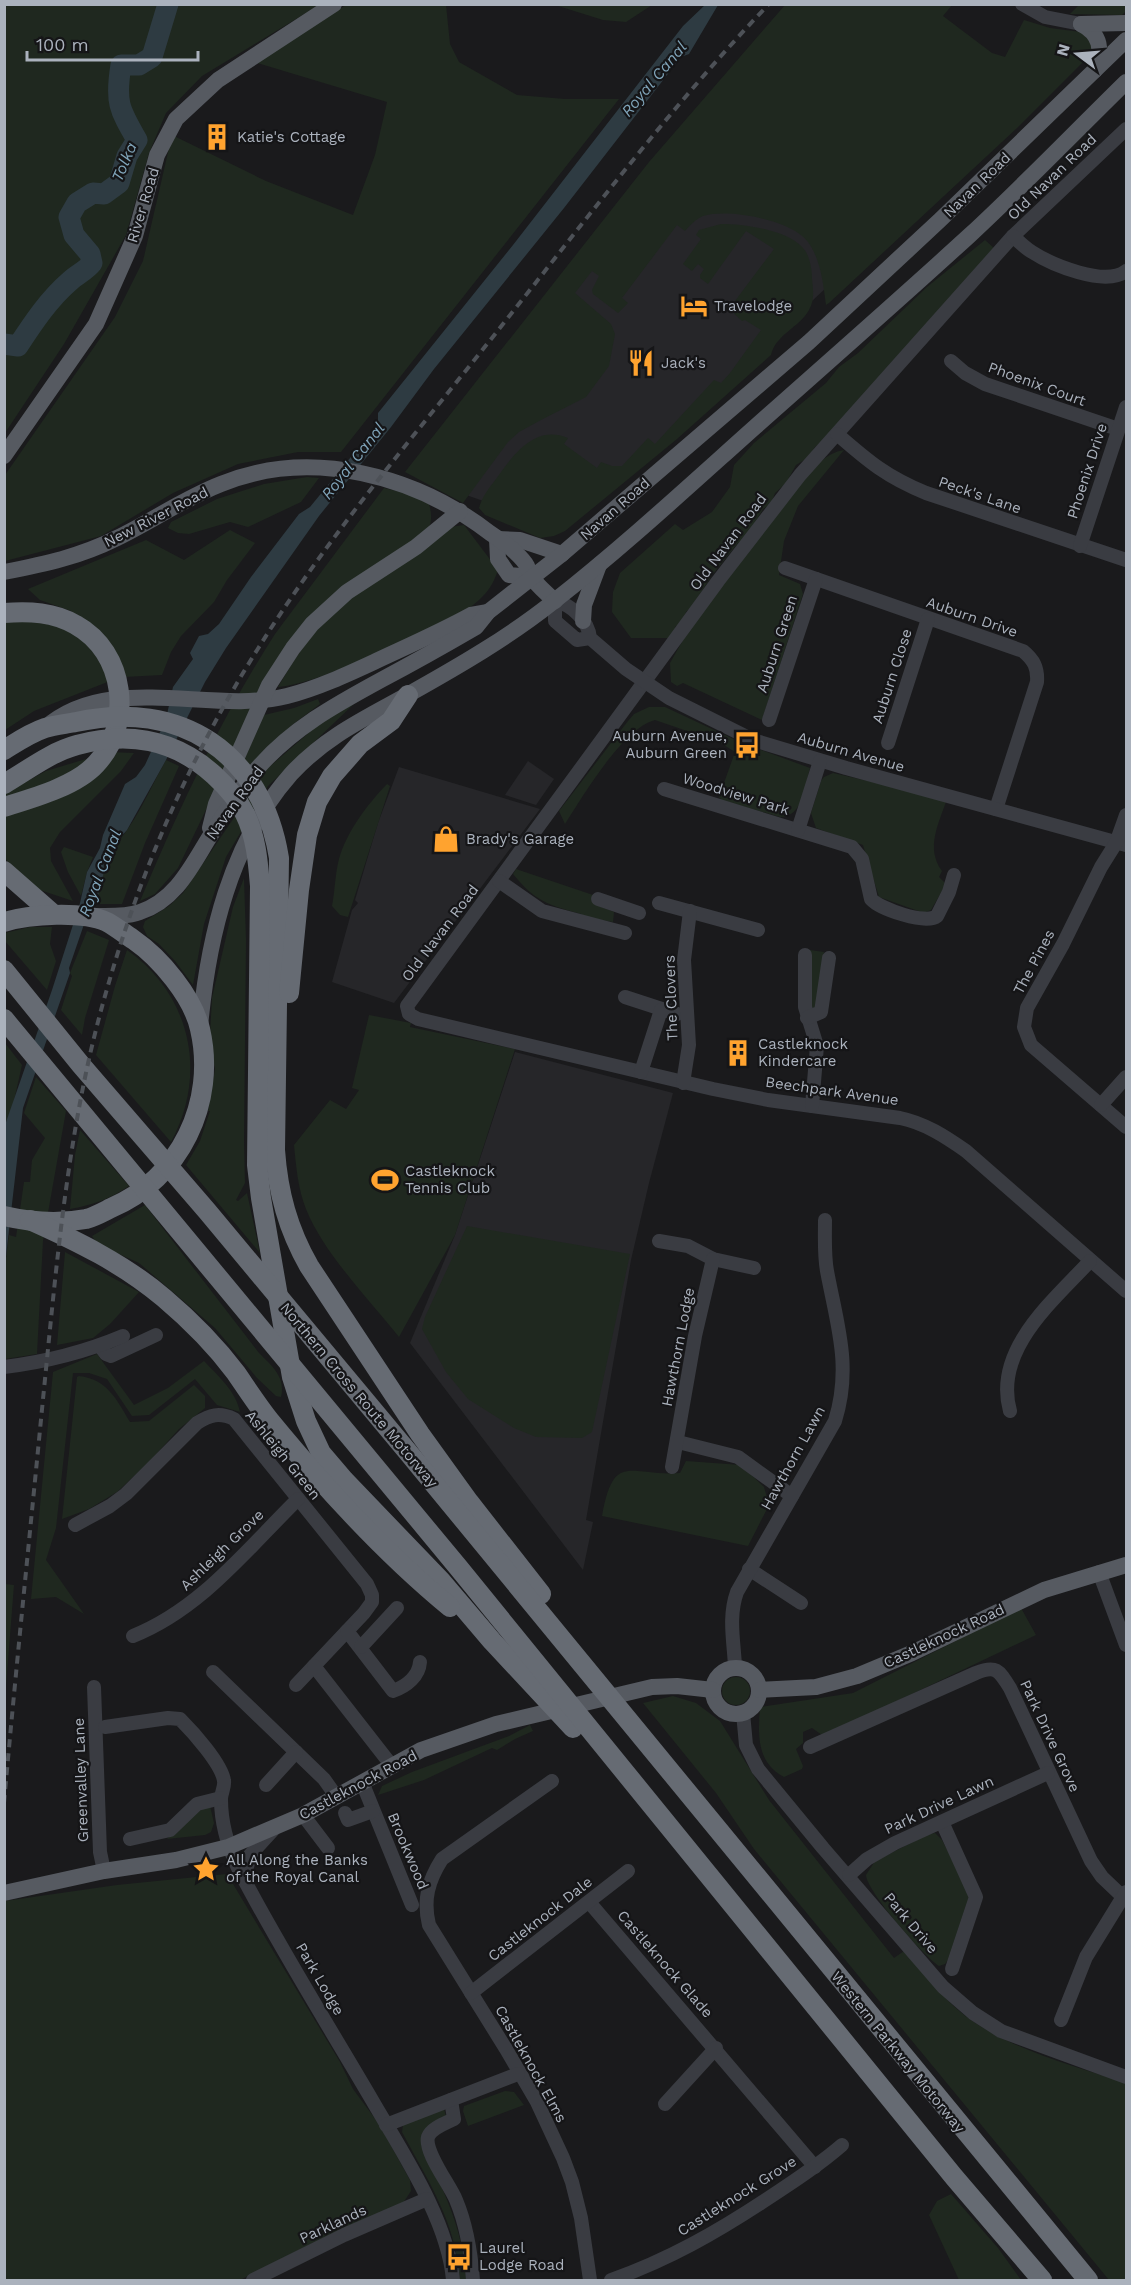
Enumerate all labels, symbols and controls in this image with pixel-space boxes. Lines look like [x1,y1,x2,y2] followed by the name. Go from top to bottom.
[27,24,198,62] scale bar
[1047,24,1107,84] north arrow
[36,34,89,55] text: 100 m
[617,38,691,120] water label: Royal Canal
[1052,42,1074,58] text: N
[202,122,232,152] building icon: Katie's Cottage
[237,128,346,146] place label: Katie's Cottage
[1004,130,1100,224] street label: Old Navan Road
[107,139,141,184] water label: Tolka
[940,149,1014,221] street label: Navan Road
[123,165,163,245] street label: River Road
[679,291,709,321] hotel icon: Travelodge
[714,297,792,315] place label: Travelodge
[626,348,656,378] restaurant icon: Jack's
[661,354,706,372] place label: Jack's
[986,358,1089,410] street label: Phoenix Court
[317,419,389,503] water label: Royal Canal
[1063,421,1111,521] street label: Phoenix Drive
[936,472,1024,518] street label: Peck's Lane
[577,474,653,544] street label: Navan Road
[101,483,211,551] street label: New River Road
[686,490,770,594] street label: Old Navan Road
[753,593,801,695] street label: Auburn Green
[924,593,1020,641] street label: Auburn Drive
[868,626,916,726] street label: Auburn Close
[612,727,727,762] place label: Auburn Avenue, Auburn Green
[795,728,907,776] street label: Auburn Avenue
[732,730,762,760] bus stop icon: Auburn Avenue, Auburn Green
[202,763,268,843] street label: Navan Road
[680,769,792,819] street label: Woodview Park
[431,824,461,854] shop icon: Brady's Garage
[75,827,125,919] water label: Royal Canal
[466,830,574,848] place label: Brady's Garage
[398,881,482,985] street label: Old Navan Road
[1009,926,1059,997] street label: The Pines
[661,955,681,1041] street label: The Clovers
[758,1035,848,1070] place label: Castleknock Kindercare
[723,1038,753,1068] building icon: Castleknock Kindercare
[764,1073,900,1109] street label: Beechpark Avenue
[405,1162,495,1197] place label: Castleknock Tennis Club
[370,1165,400,1195] sports icon: Castleknock Tennis Club
[658,1286,698,1408] street label: Hawthorn Lodge
[276,1299,442,1491] street label: Northern Cross Route Motorway
[757,1403,829,1513] street label: Hawthorn Lawn
[241,1407,325,1503] street label: Ashleigh Green
[177,1506,267,1594] street label: Ashleigh Grove
[881,1600,1007,1672] street label: Castleknock Road
[1016,1677,1084,1795] street label: Park Drive Grove
[70,1717,92,1843] street label: Greenvalley Lane
[296,1746,420,1824] street label: Castleknock Road
[881,1772,997,1838] street label: Park Drive Lawn
[384,1810,432,1892] street label: Brookwood
[226,1851,368,1886] place label: All Along the Banks of the Royal Canal
[191,1854,221,1884] place icon: All Along the Banks of the Royal Canal
[484,1873,596,1965] street label: Castleknock Dale
[880,1889,942,1957] street label: Park Drive
[613,1907,717,2021] street label: Castleknock Glade
[292,1939,348,2019] street label: Park Lodge
[827,1968,969,2136] street label: Western Parkway Motorway
[491,2002,571,2126] street label: Castleknock Elms
[674,2152,800,2240] street label: Castleknock Grove
[297,2201,369,2247] street label: Parklands
[479,2239,565,2274] place label: Laurel Lodge Road
[444,2242,474,2272] bus stop icon: Laurel Lodge Road

